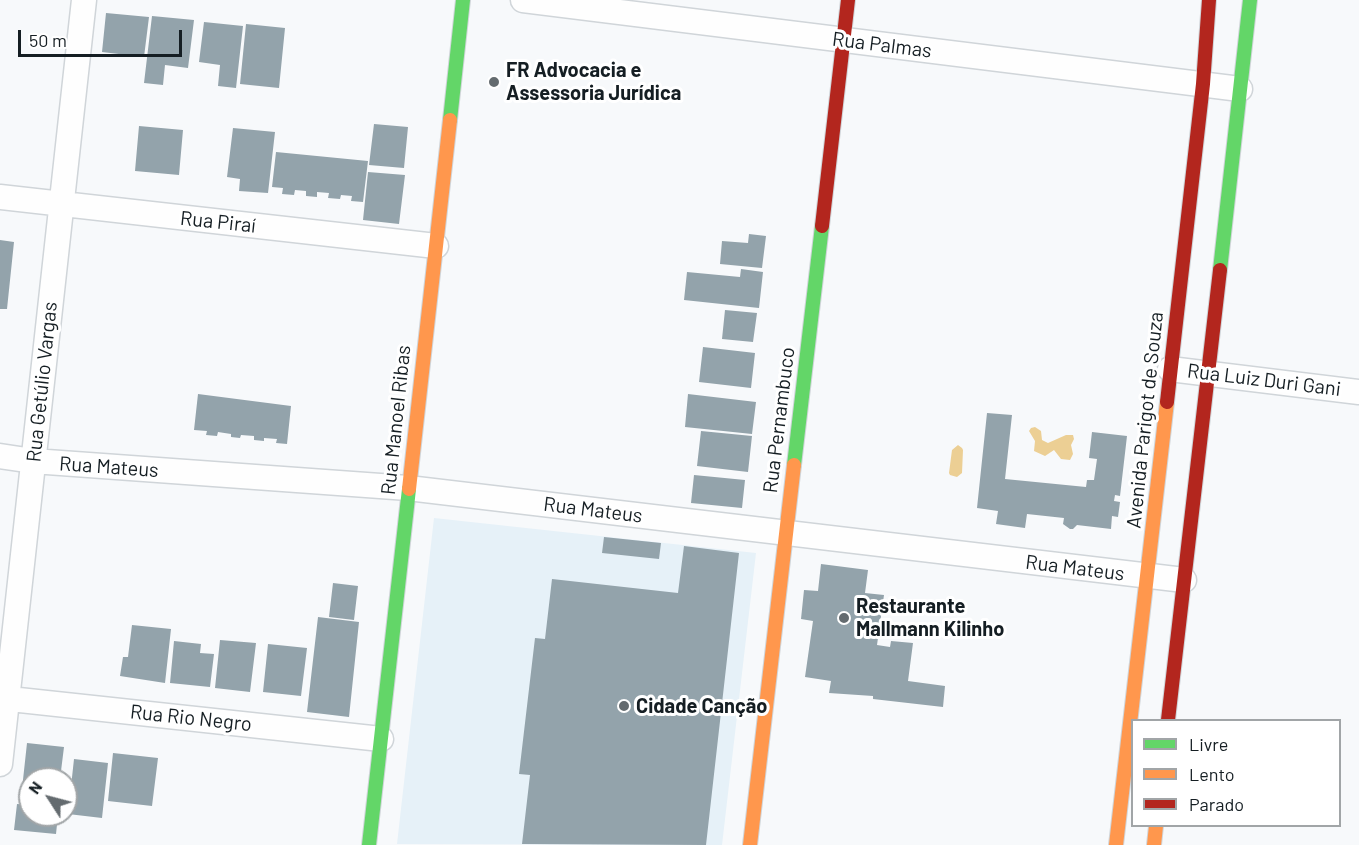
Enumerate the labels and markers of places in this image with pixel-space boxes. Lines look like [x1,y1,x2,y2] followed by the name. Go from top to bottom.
[506,58,681,105] place label: FR Advocacia e Assessoria Jurídica
[487,75,501,89] marker: FR Advocacia e Assessoria Jurídica
[856,594,1004,641] place label: Restaurante Mallmann Kilinho
[837,611,851,625] marker: Restaurante Mallmann Kilinho
[636,694,767,718] place label: Cidade Canção
[617,699,631,713] marker: Cidade Canção

